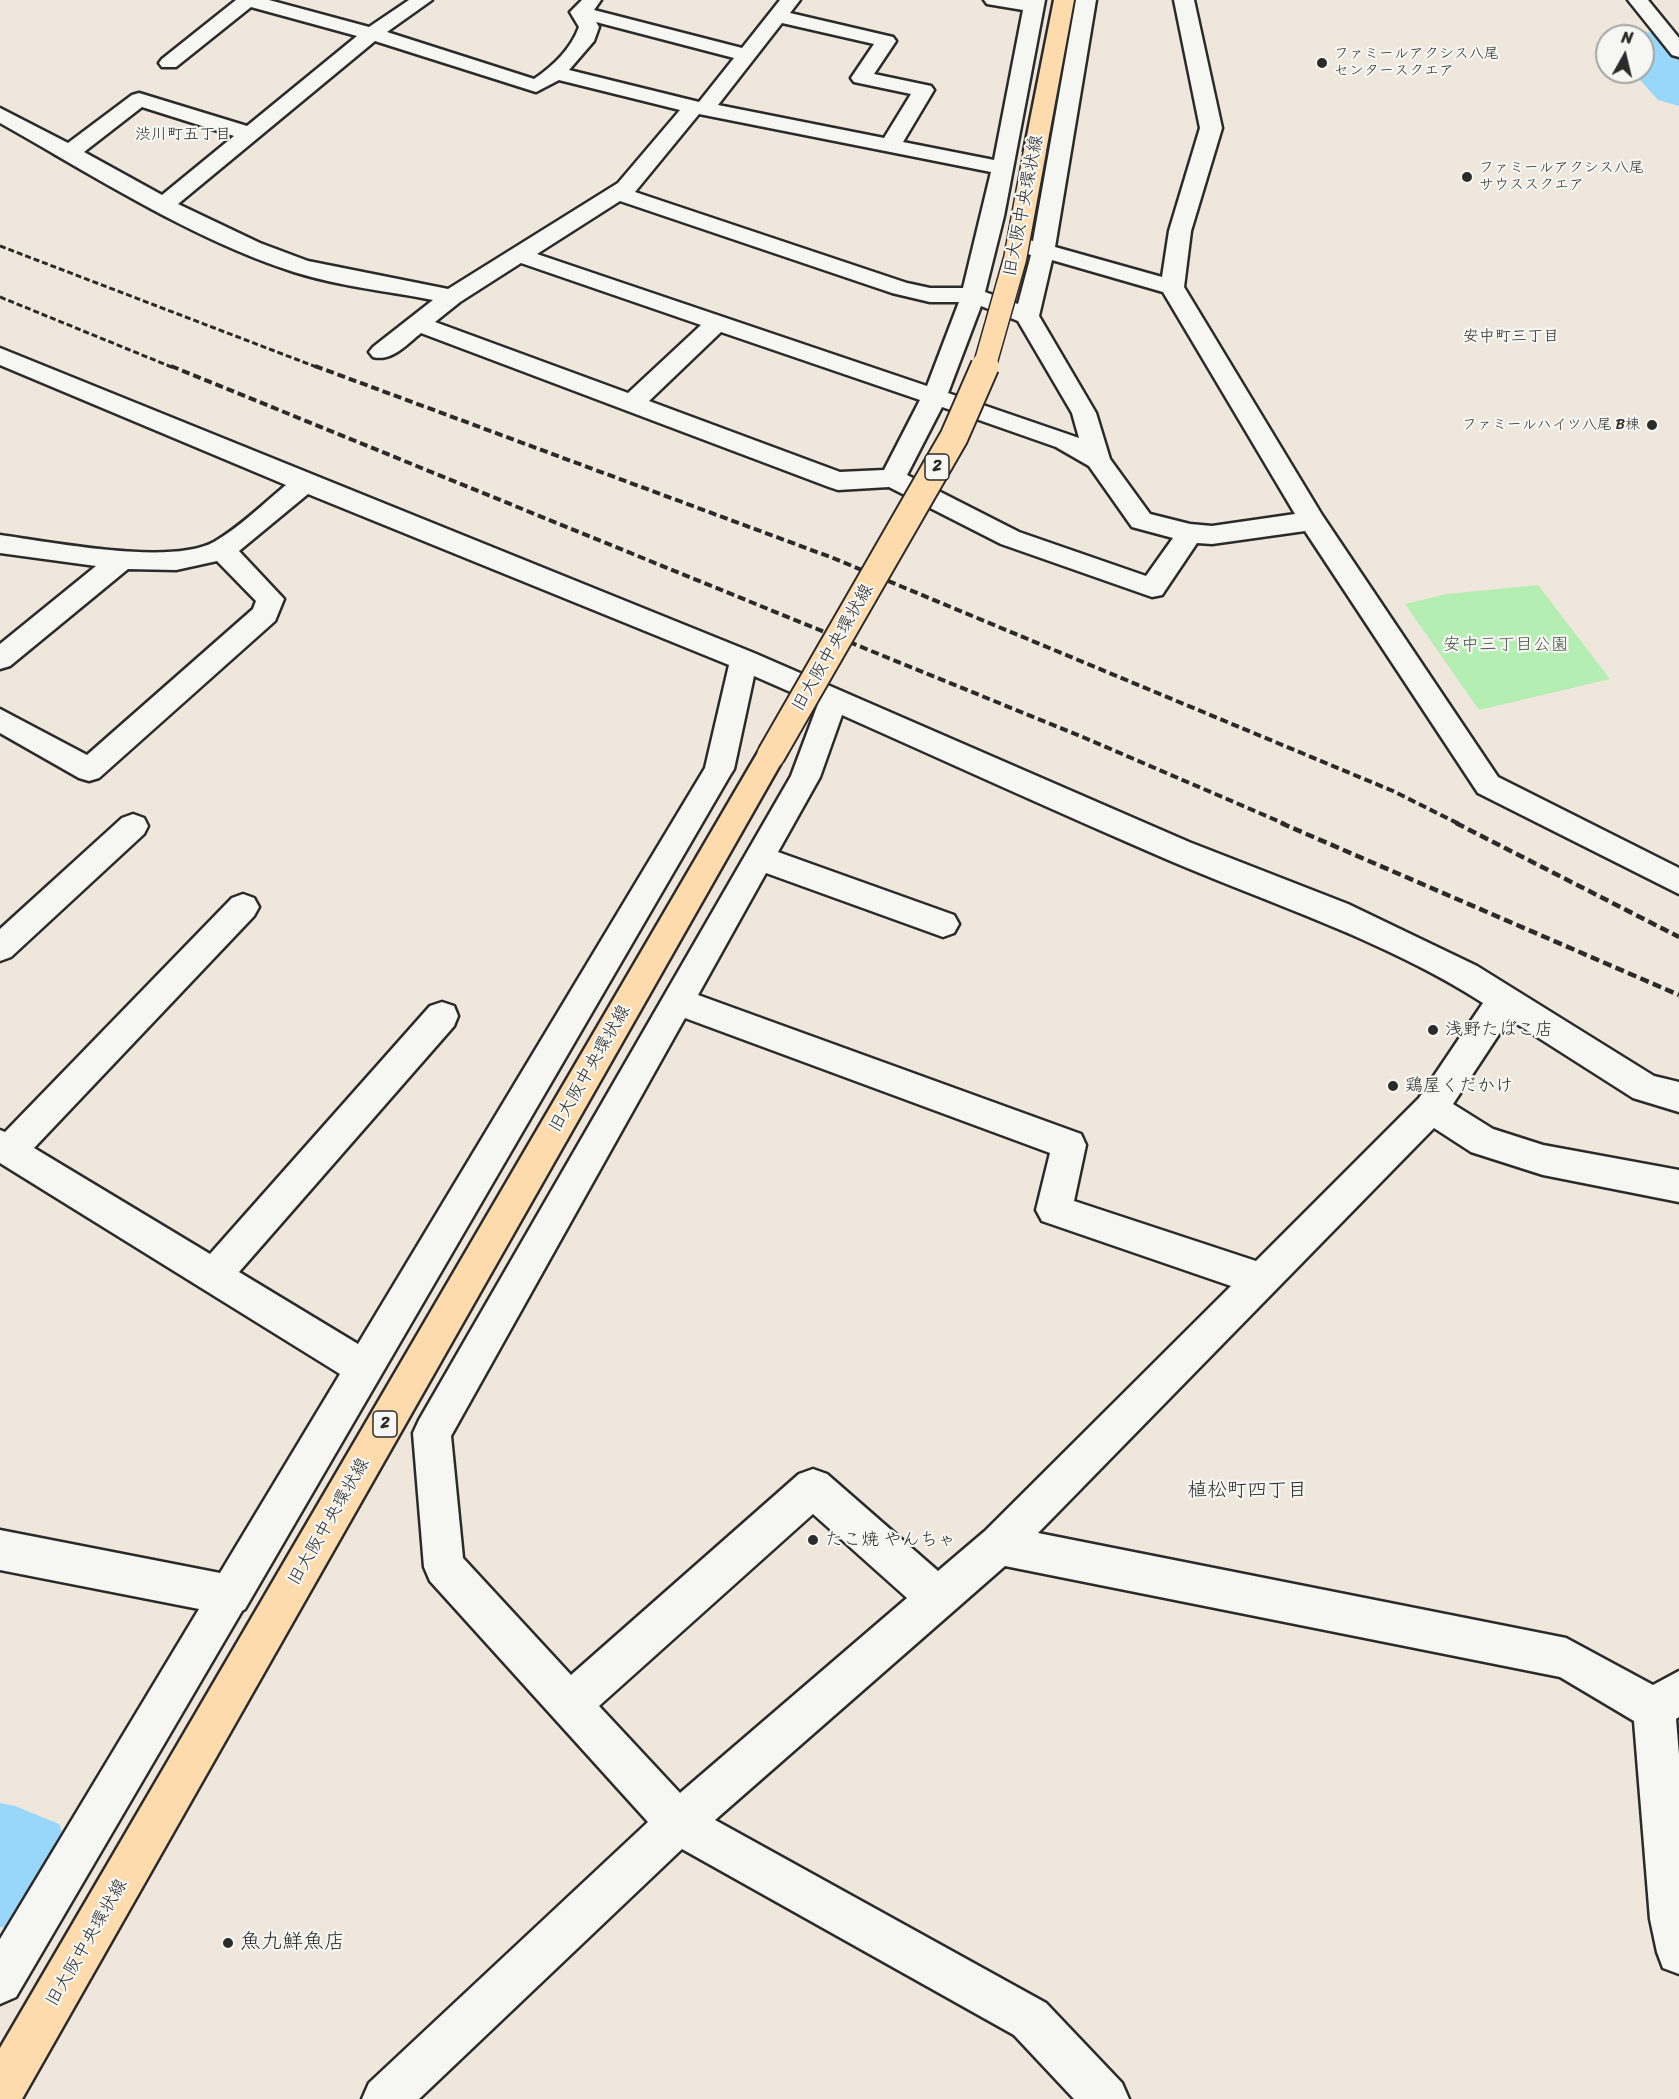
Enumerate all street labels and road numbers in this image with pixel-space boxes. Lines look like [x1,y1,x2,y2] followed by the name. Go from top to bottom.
[1000,133,1048,279] street label: 旧大阪中央環状線
[925,454,949,480] road number: 2
[788,580,878,716] street label: 旧大阪中央環状線
[545,1001,635,1137] street label: 旧大阪中央環状線
[373,1411,397,1437] road number: 2
[284,1454,374,1590] street label: 旧大阪中央環状線
[42,1875,132,2011] street label: 旧大阪中央環状線

